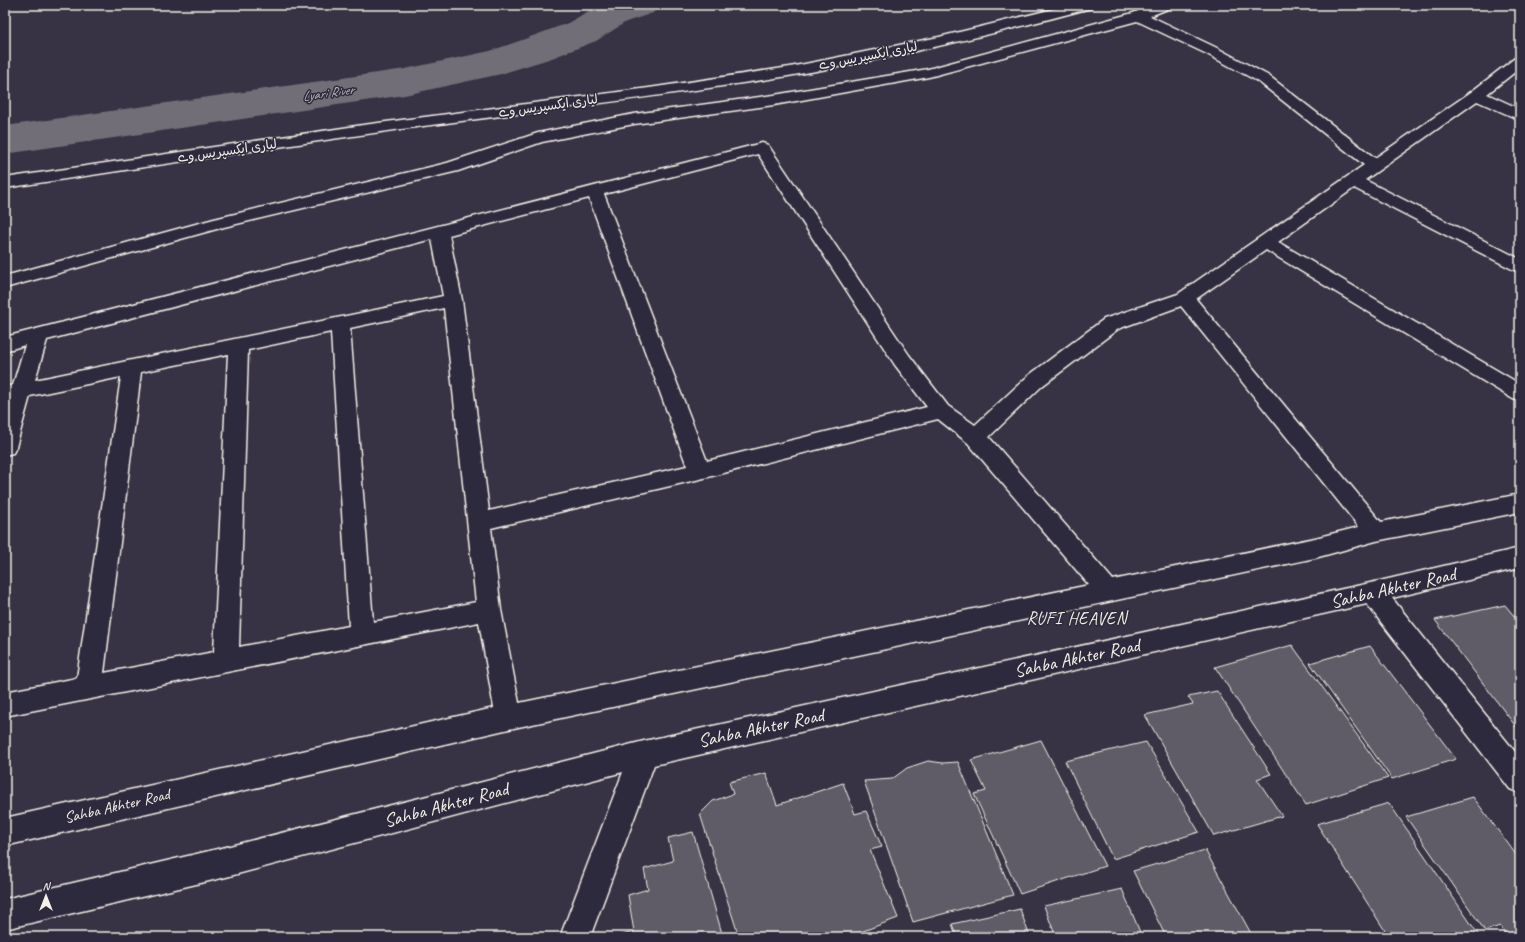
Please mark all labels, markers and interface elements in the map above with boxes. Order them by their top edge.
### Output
street label: لیاری ایکسپریس وے [817,39,919,73]
water label: Lyari River [301,81,358,105]
street label: لیاری ایکسپریس وے [497,91,599,121]
street label: لیاری ایکسپریس وے [176,136,278,166]
street label: Sahba Akhter Road [1328,561,1461,614]
district label: RUFI HEAVEN [1027,608,1129,629]
street label: Sahba Akhter Road [1012,632,1145,683]
street label: Sahba Akhter Road [696,702,829,753]
street label: Sahba Akhter Road [381,776,514,833]
street label: Sahba Akhter Road [62,784,174,828]
north arrow [26,876,66,916]
text: N [43,879,52,893]

